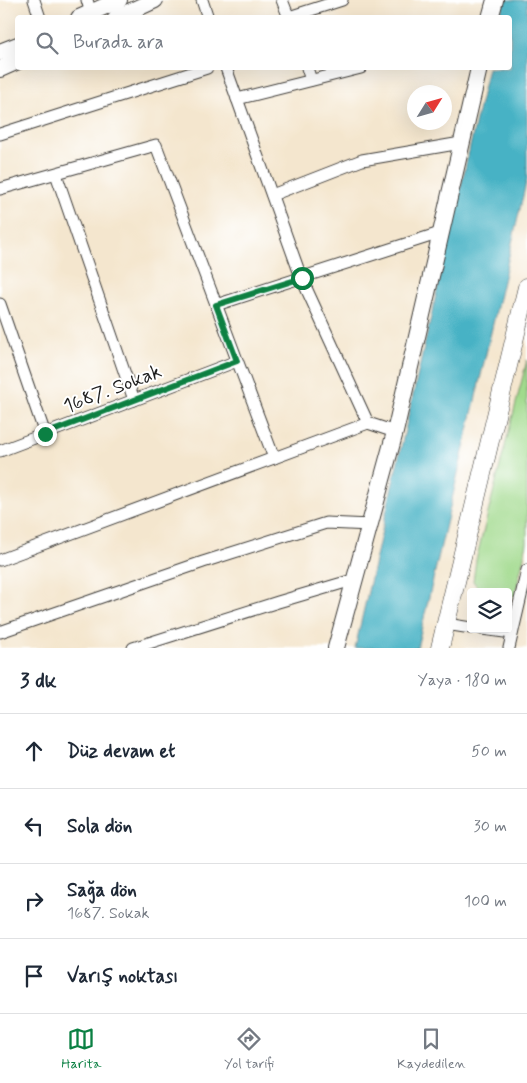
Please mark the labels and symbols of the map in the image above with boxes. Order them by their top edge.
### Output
north arrow [407,85,452,130]
route start [291,267,314,290]
street label: 1687. Sokak [60,358,166,420]
route end [34,423,57,446]

